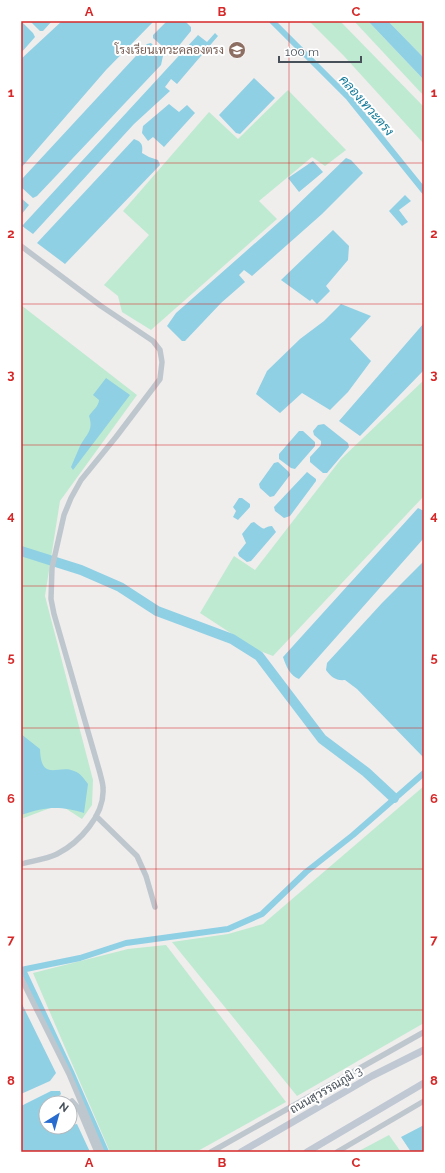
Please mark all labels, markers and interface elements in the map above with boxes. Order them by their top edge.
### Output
text: A [85,4,94,19]
text: B [218,4,227,19]
text: C [352,4,361,19]
scale bar [279,38,361,64]
school or university icon: โรงเรียนเทวะคลองตรง [227,40,247,60]
place label: โรงเรียนเทวะคลองตรง [114,42,224,57]
text: 100 m [285,45,319,59]
water label: คลองเทวะตรง [336,72,397,139]
text: 1 [8,85,15,100]
text: 1 [431,85,438,100]
text: 2 [7,226,15,241]
text: 2 [430,226,438,241]
text: 3 [7,367,15,382]
text: 3 [430,367,438,382]
text: 4 [7,508,15,523]
text: 4 [430,508,438,523]
text: 5 [7,650,15,665]
text: 5 [430,650,438,665]
text: 6 [7,791,15,806]
text: 6 [430,791,438,806]
text: 7 [7,932,15,947]
text: 7 [430,932,438,947]
street label: ถนนสุวรรณภูมิ 3 [287,1064,366,1118]
text: 8 [7,1073,15,1088]
text: 8 [430,1073,438,1088]
north arrow [38,1095,78,1135]
text: N [56,1100,71,1115]
text: A [85,1155,94,1170]
text: B [218,1155,227,1170]
text: C [352,1155,361,1170]

